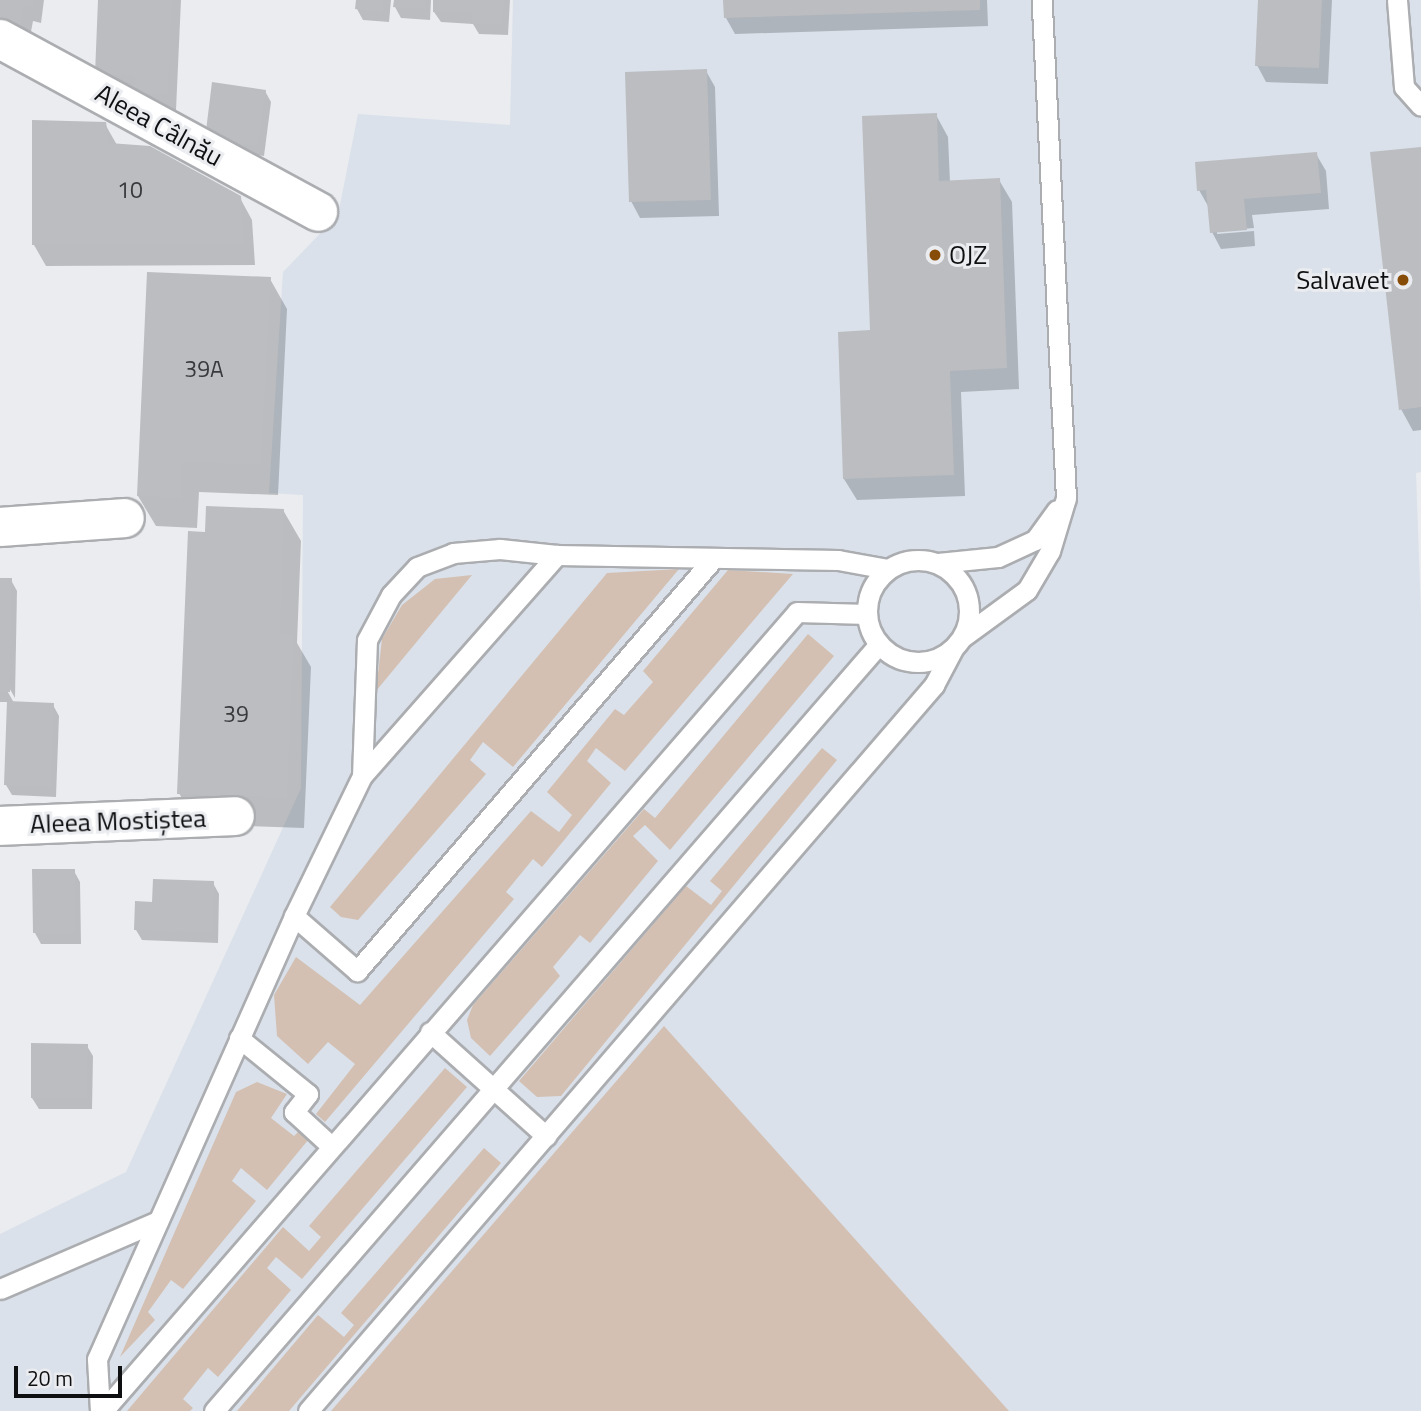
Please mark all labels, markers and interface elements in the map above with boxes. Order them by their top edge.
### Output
street label: Aleea Câlnău [90,77,228,173]
house number: 10 [117,176,143,204]
place label: OJZ [949,239,987,271]
marker: OJZ [927,247,943,263]
place label: Salvavet [1296,264,1389,296]
marker: Salvavet [1395,272,1411,288]
house number: 39A [184,355,224,383]
house number: 39 [223,700,249,728]
street label: Aleea Mostiștea [29,802,207,840]
scale bar [18,1352,126,1396]
text: 20 m [27,1362,73,1394]

